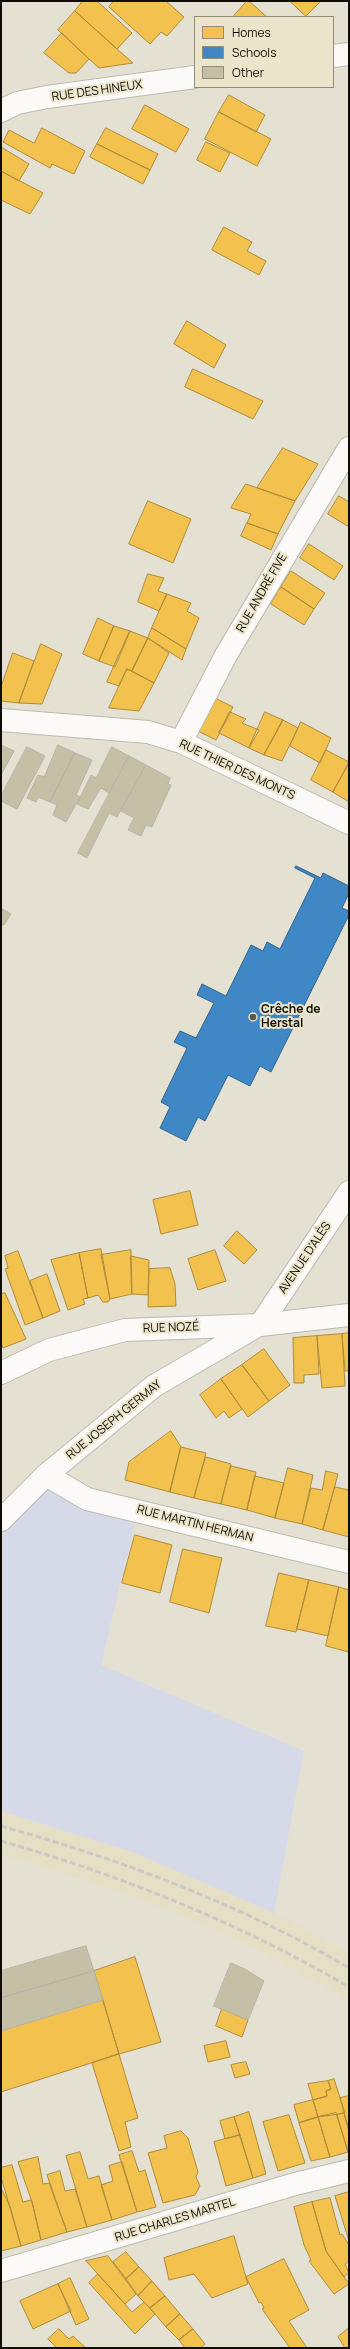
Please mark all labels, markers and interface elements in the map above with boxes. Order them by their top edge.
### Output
legend [194,16,334,88]
text: Homes [232,24,271,41]
text: Schools [232,44,276,61]
text: Other [232,64,264,81]
street label: RUE DES HINEUX [51,78,143,104]
street label: RUE ANDRÉ FIVE [234,551,290,635]
street label: RUE THIER DES MONTS [177,737,297,803]
place label: Crêche de Herstal [261,1003,321,1031]
marker: Crêche de Herstal [248,1012,258,1022]
street label: AVENUE D'ALÈS [276,1219,334,1297]
street label: RUE NOZÉ [143,1320,199,1336]
street label: RUE JOSEPH GERMAY [64,1377,164,1463]
street label: RUE MARTIN HERMAN [135,1503,255,1545]
street label: RUE CHARLES MARTEL [113,2195,237,2245]

